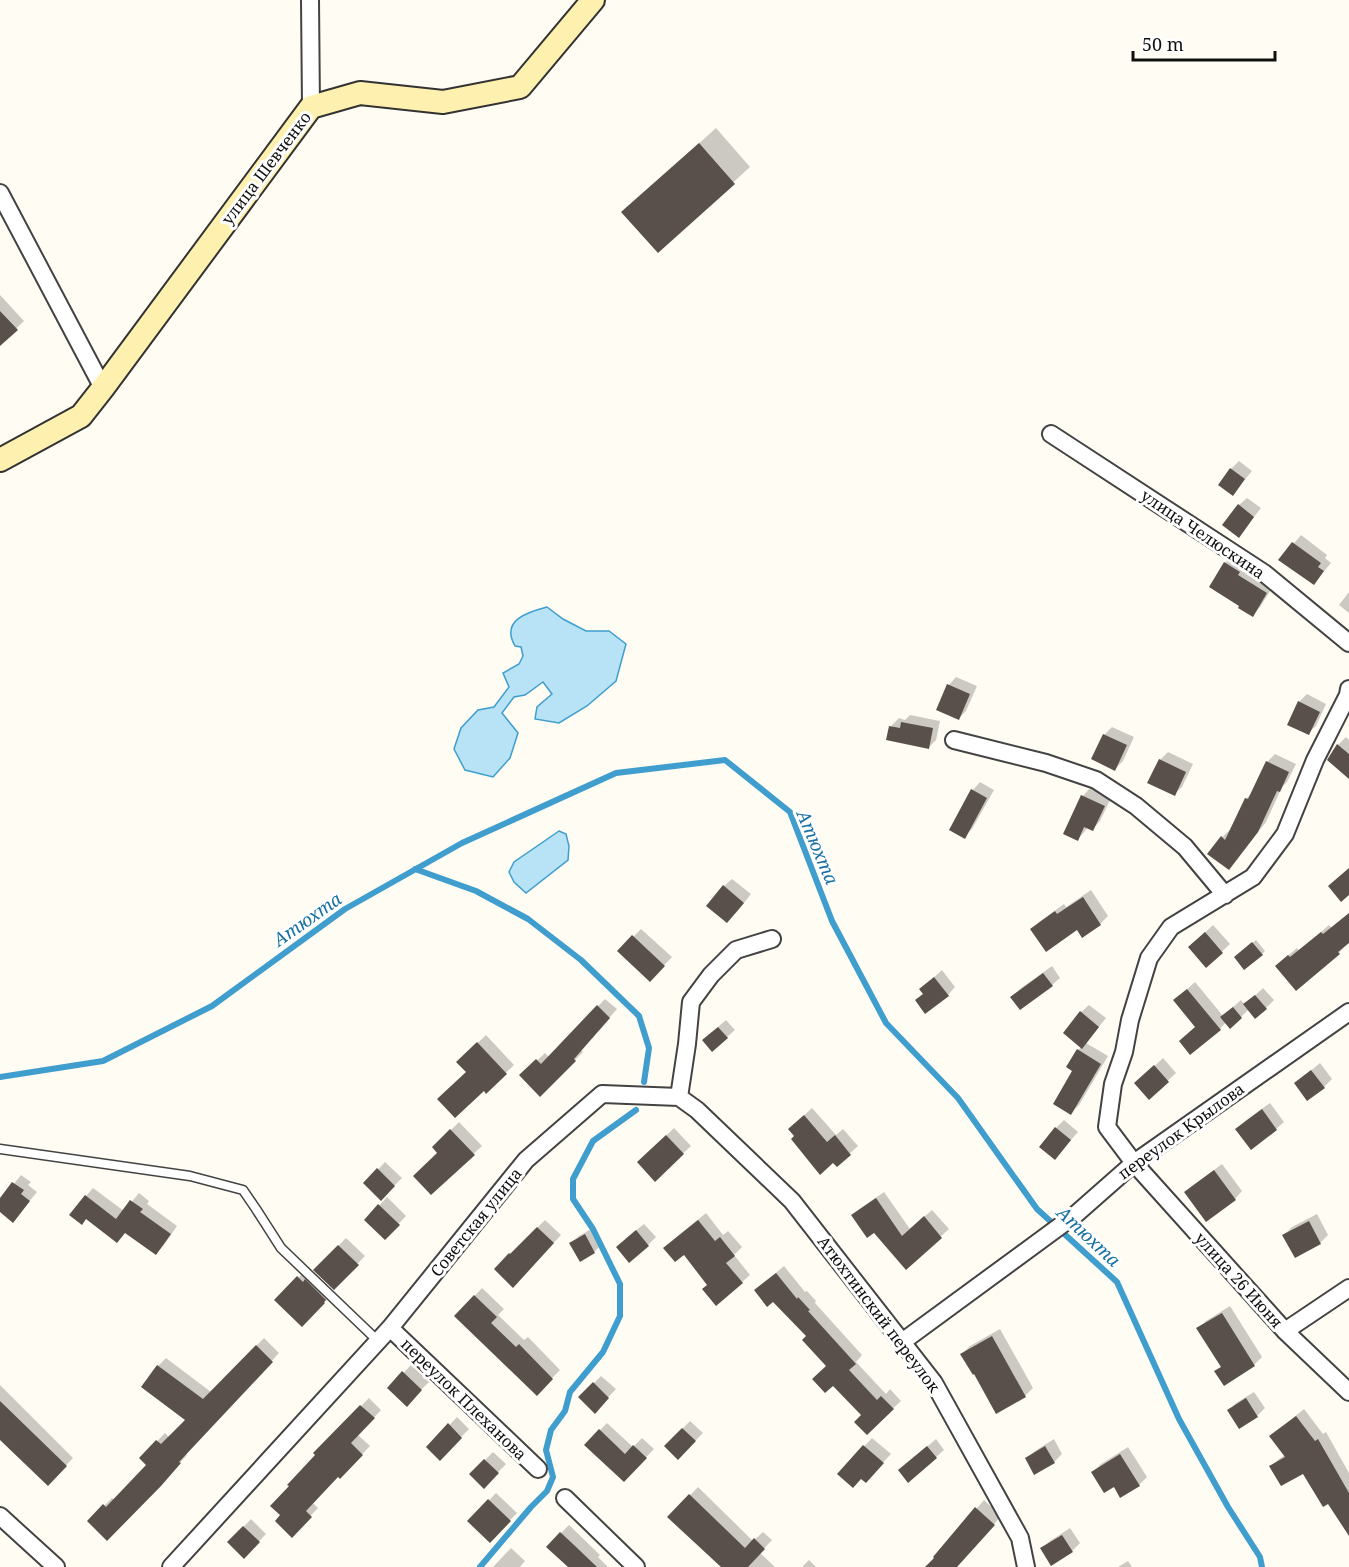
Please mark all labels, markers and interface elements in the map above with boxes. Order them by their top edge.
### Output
scale bar [1133,24,1276,62]
text: 50 m [1142,32,1184,56]
street label: улица Шевченко [216,107,316,229]
street label: улица Челюскина [1137,484,1269,584]
water label: Атюхта [791,804,844,888]
water label: Атюхта [266,887,346,952]
street label: переулок Крылова [1113,1078,1249,1184]
street label: Советская улица [425,1163,527,1281]
water label: Атюхта [1051,1199,1126,1272]
street label: улица 26 Июня [1190,1227,1288,1333]
street label: Атюхтинский переулок [813,1231,946,1397]
street label: переулок Плеханова [396,1333,532,1465]

